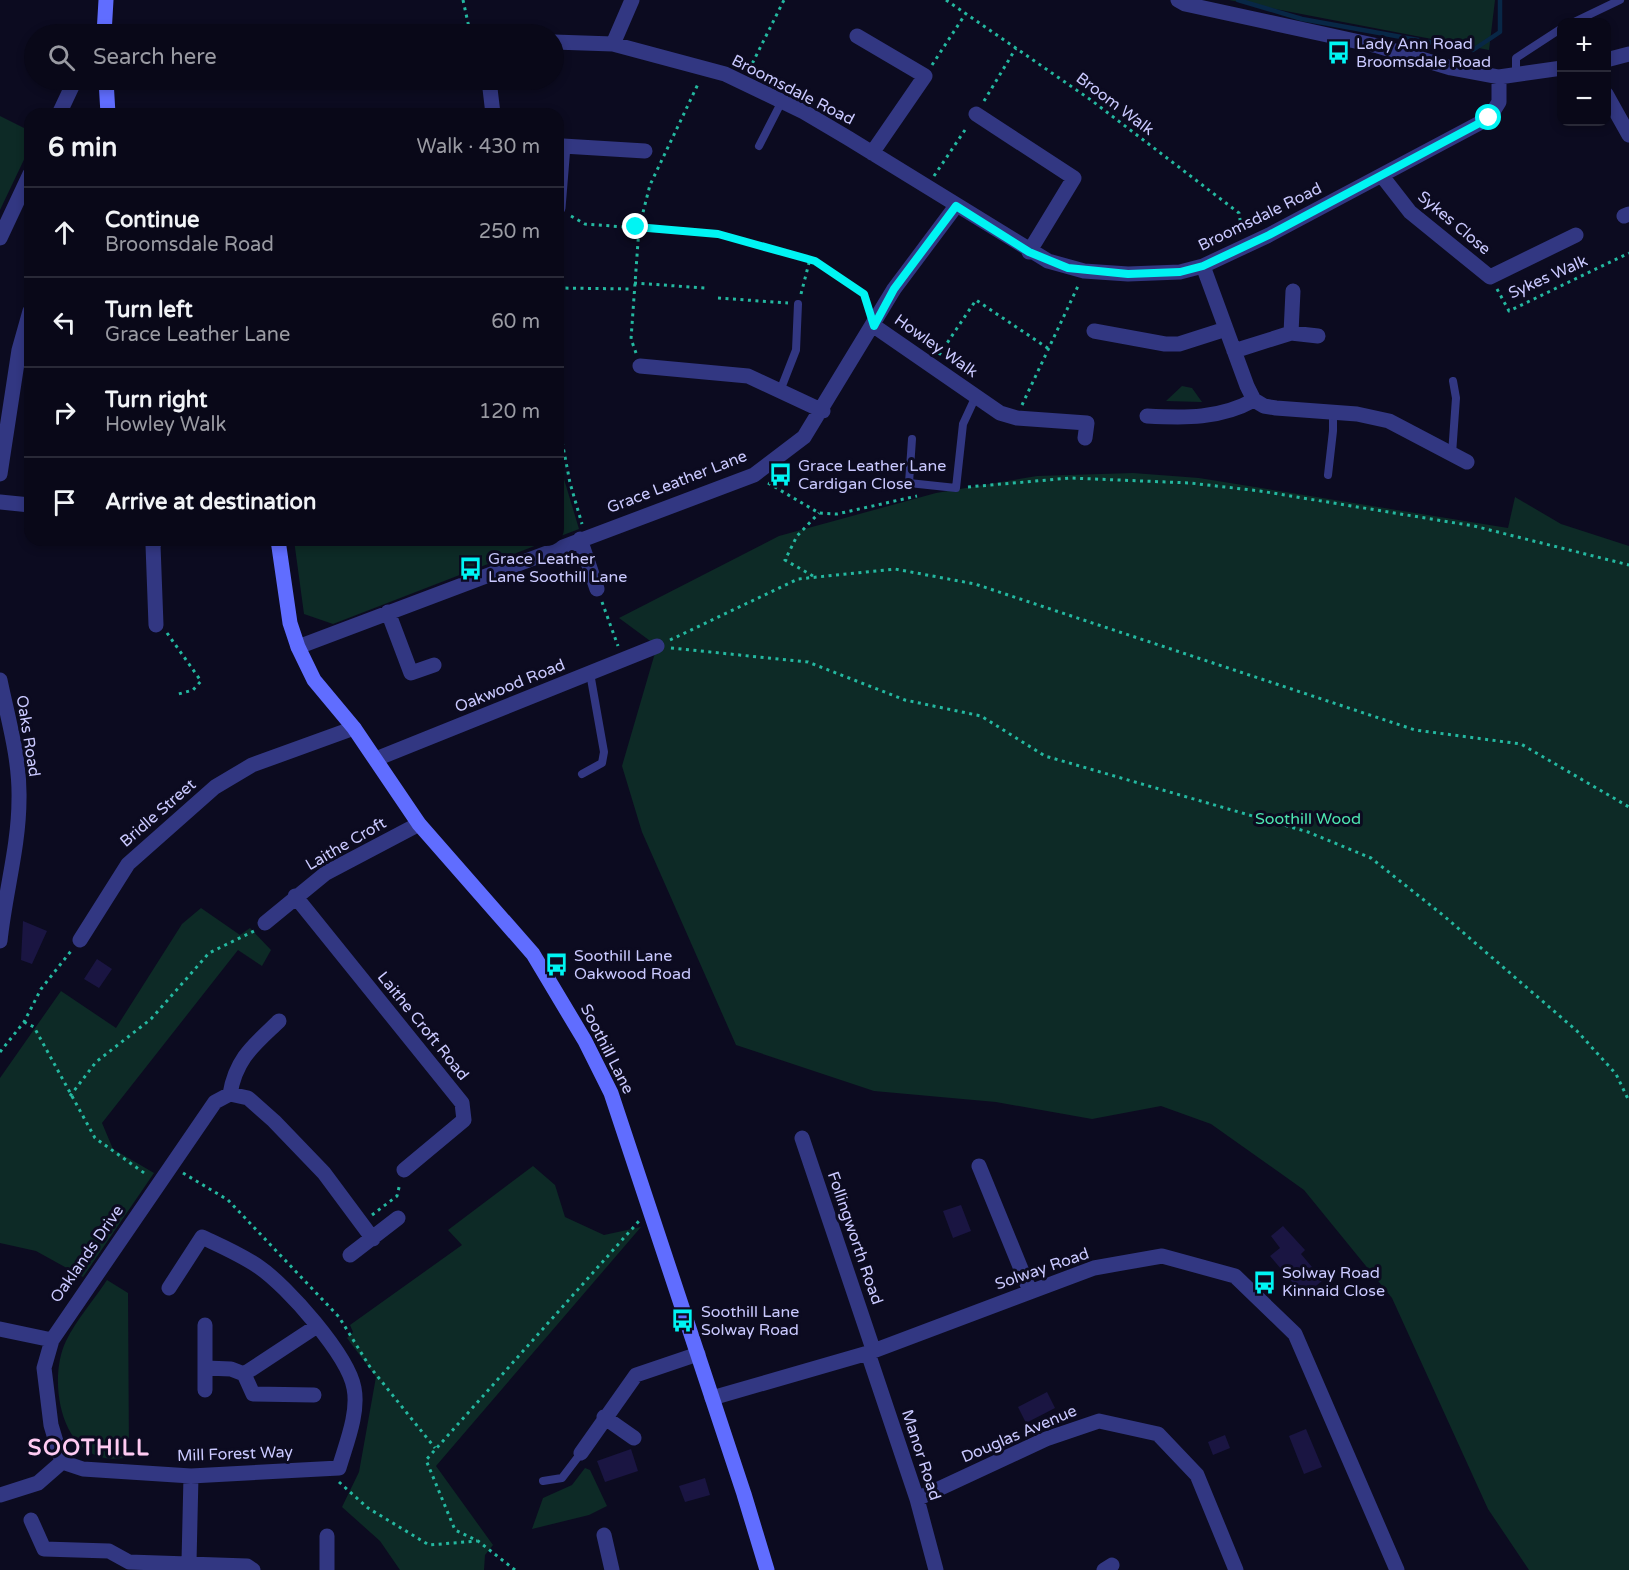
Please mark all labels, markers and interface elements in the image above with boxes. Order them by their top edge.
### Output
map controls [1557,18,1611,126]
button: + [1557,18,1611,72]
search box [24,24,564,90]
place label: Lady Ann Road Broomsdale Road [1356,34,1491,72]
bus stop icon: Lady Ann Road Broomsdale Road [1325,40,1351,66]
icon: search [45,41,78,74]
text: Search here [93,44,217,70]
street label: Broomsdale Road [728,50,858,130]
street label: Broom Walk [1072,68,1158,140]
button: − [1557,72,1611,126]
route start [1475,104,1501,130]
text: 6 min [48,132,117,163]
text: Walk · 430 m [417,135,540,159]
street label: Broomsdale Road [1195,178,1325,256]
street label: Sykes Close [1413,187,1495,259]
text: Continue [105,207,200,233]
route end [622,213,648,239]
icon: ahead [48,216,81,249]
text: 250 m [479,220,540,244]
text: Broomsdale Road [105,233,274,257]
street label: Sykes Walk [1505,251,1591,303]
text: Turn left [105,297,193,323]
icon: left [48,306,81,339]
text: 60 m [491,310,540,334]
street label: Howley Walk [890,310,982,382]
text: Grace Leather Lane [105,323,290,347]
text: Turn right [105,387,207,413]
icon: right [48,396,81,429]
text: 120 m [479,400,540,424]
text: Howley Walk [105,413,226,437]
street label: Grace Leather Lane [604,446,750,518]
place label: Grace Leather Lane Cardigan Close [798,456,946,494]
bus stop icon: Grace Leather Lane Cardigan Close [767,462,793,488]
icon: arrive [48,486,81,519]
text: Arrive at destination [105,489,316,515]
place label: Grace Leather Lane Soothill Lane [488,549,627,587]
bus stop icon: Grace Leather Lane Soothill Lane [457,555,483,581]
street label: Oakwood Road [452,655,568,717]
street label: Oaks Road [12,694,44,778]
street label: Bridle Street [116,775,200,851]
park label: Soothill Wood [1255,809,1361,829]
street label: Laithe Croft [302,813,390,875]
place label: Soothill Lane Oakwood Road [574,946,691,984]
bus stop icon: Soothill Lane Oakwood Road [543,952,569,978]
street label: Laithe Croft Road [373,968,473,1084]
street label: Soothill Lane [576,1001,638,1097]
street label: Follingworth Road [823,1169,887,1307]
street label: Oaklands Drive [46,1201,128,1307]
street label: Solway Road [992,1244,1092,1294]
place label: Solway Road Kinnaid Close [1282,1263,1385,1301]
bus stop icon: Solway Road Kinnaid Close [1251,1269,1277,1295]
place label: Soothill Lane Solway Road [701,1302,799,1340]
bus stop icon: Soothill Lane Solway Road [670,1308,696,1334]
street label: Douglas Avenue [958,1401,1080,1467]
street label: Manor Road [897,1407,945,1503]
district label: SOOTHILL [28,1435,150,1461]
street label: Mill Forest Way [177,1442,294,1466]

